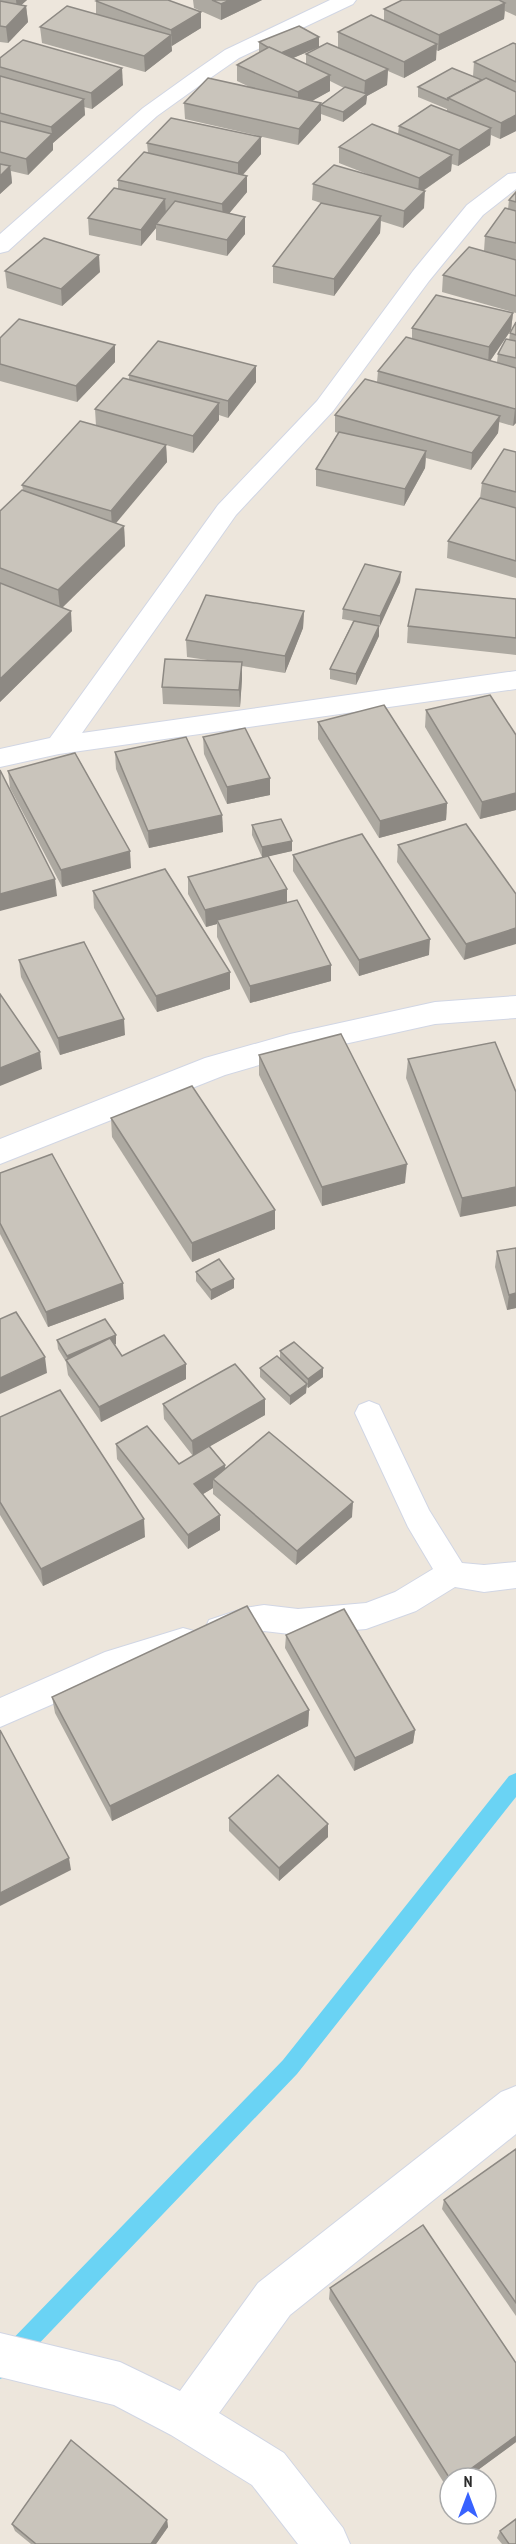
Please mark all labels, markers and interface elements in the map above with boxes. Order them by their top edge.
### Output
north arrow [438,2466,498,2526]
text: N [464,2471,472,2491]

